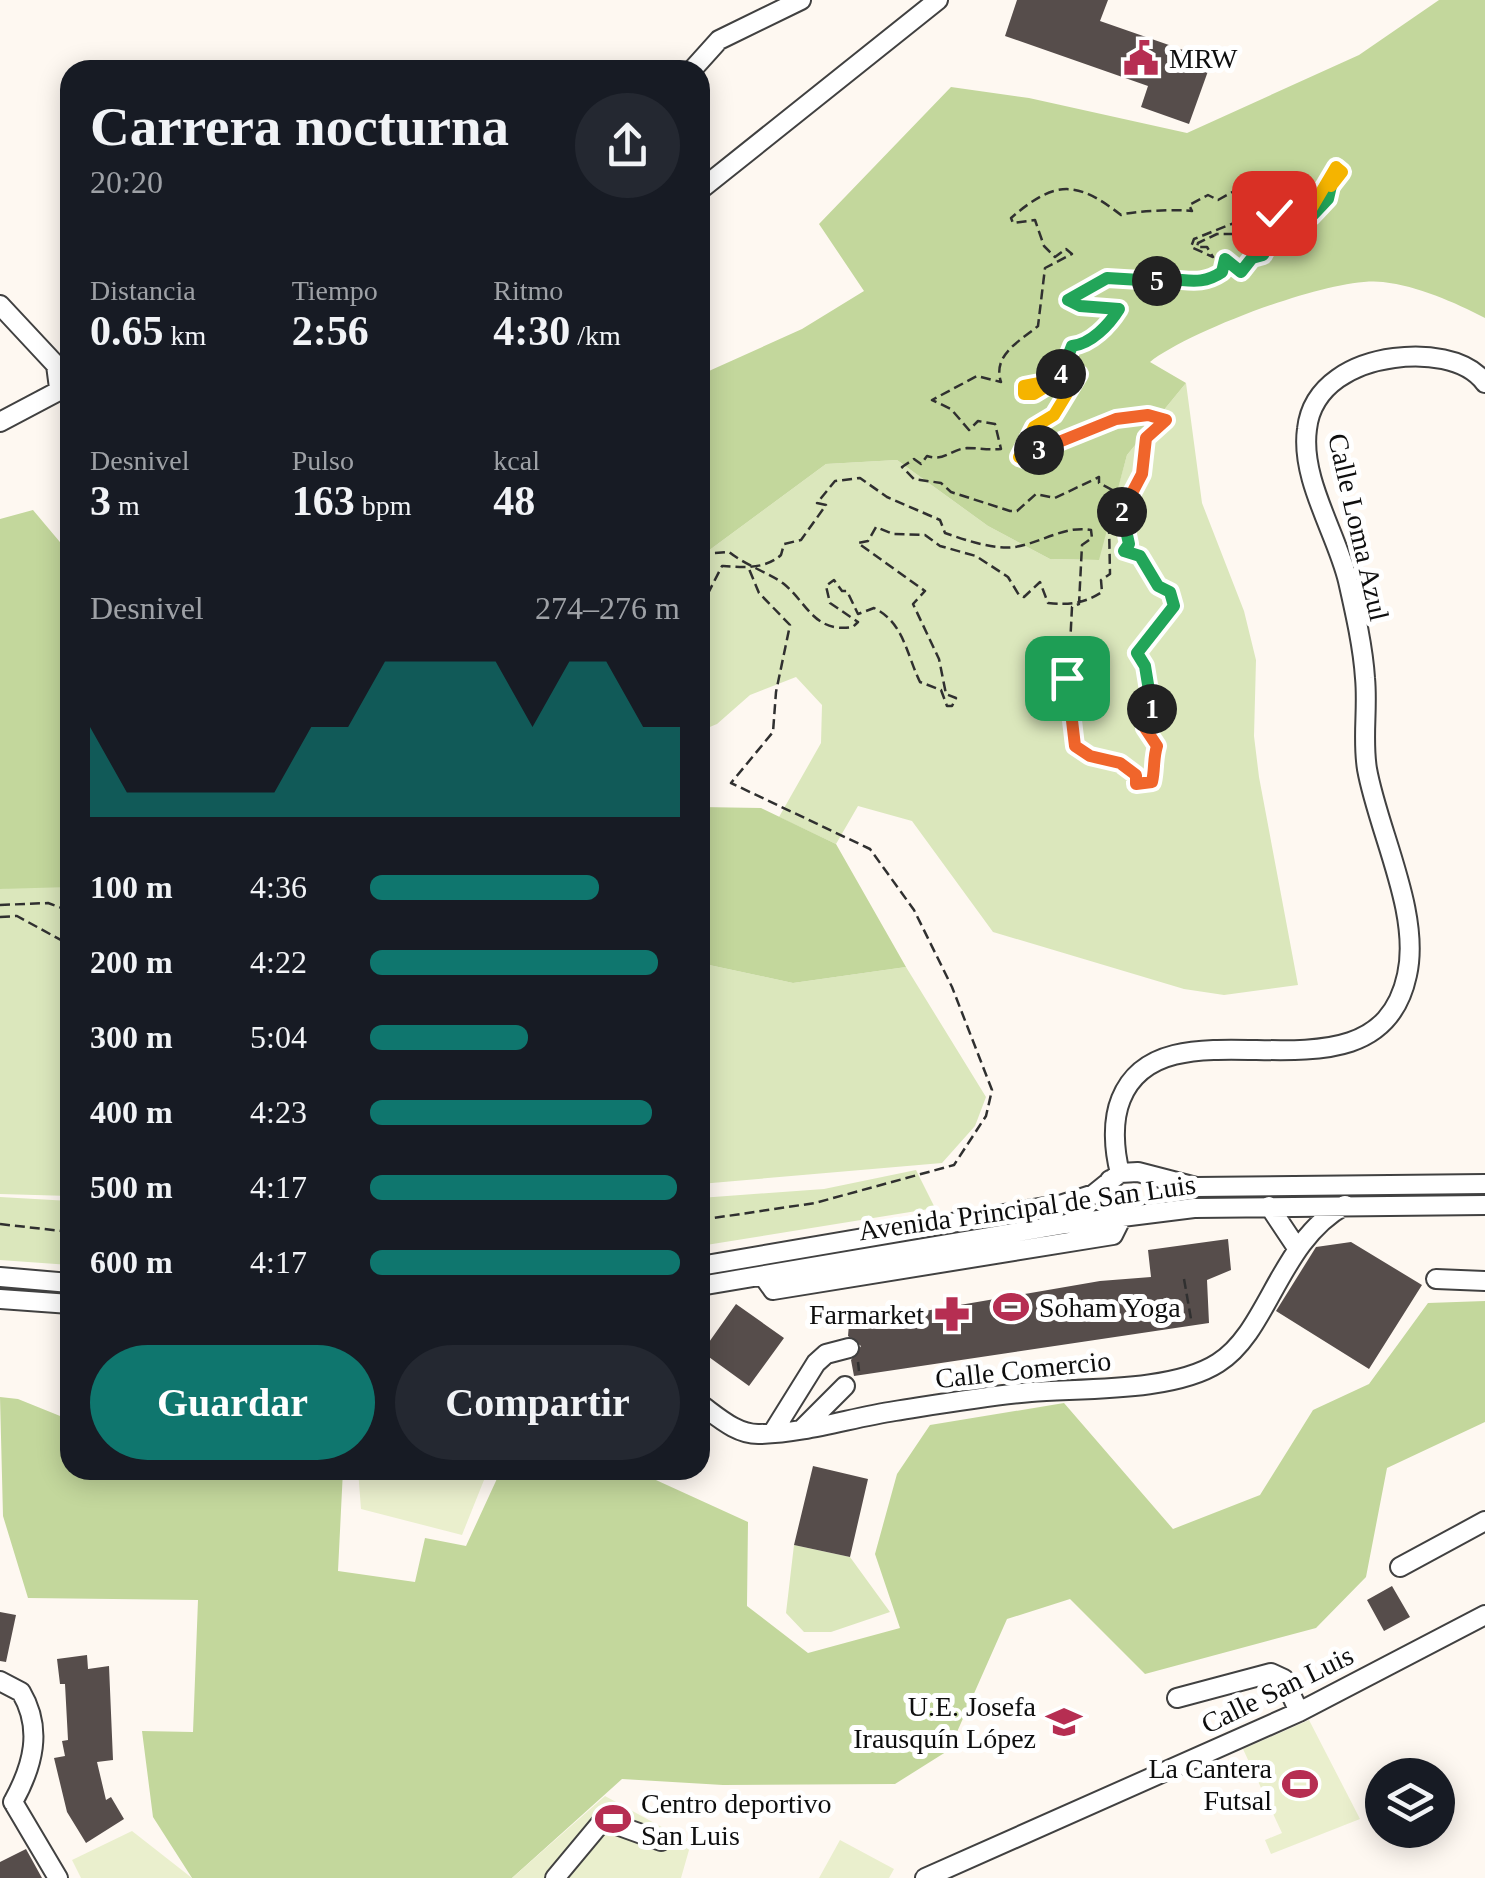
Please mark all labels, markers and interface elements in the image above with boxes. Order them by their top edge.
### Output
public building icon: MRW [1122,39,1160,77]
place label: MRW [1169,43,1238,74]
button: share [575,93,680,198]
text: Carrera nocturna [90,96,509,157]
text: 20:20 [90,164,163,200]
pin [1232,171,1317,256]
icon: check [1247,186,1302,241]
pin: 5 [1132,256,1182,306]
text: 5 [1150,265,1164,296]
text: Distancia [90,275,196,306]
text: Tiempo [292,275,378,306]
text: Ritmo [493,275,563,306]
text: 0.65 [90,308,164,354]
text: 2:56 [292,308,369,354]
text: 4:30 [493,308,570,354]
text: km [164,320,206,351]
text: /km [570,320,621,351]
pin: 4 [1036,349,1086,399]
text: 4 [1054,358,1068,389]
pin: 3 [1014,425,1064,475]
street label: Calle Loma Azul [1322,430,1395,624]
text: 3 [1032,434,1046,465]
text: Desnivel [90,445,190,476]
text: Pulso [292,445,354,476]
text: kcal [493,445,540,476]
text: 3 [90,478,111,524]
text: 163 [292,478,355,524]
text: 48 [493,478,535,524]
pin: 2 [1097,487,1147,537]
text: m [111,490,140,521]
text: bpm [355,490,411,521]
text: 2 [1115,496,1129,527]
text: Desnivel [90,590,204,626]
text: 274–276 m [535,590,680,626]
pin [1025,636,1110,721]
icon: arrive [1040,651,1095,706]
pin: 1 [1127,684,1177,734]
text: 1 [1145,693,1159,724]
text: 100 m [90,869,173,905]
text: 4:36 [250,869,307,905]
text: 200 m [90,944,173,980]
text: 4:22 [250,944,307,980]
text: 300 m [90,1019,173,1055]
text: 5:04 [250,1019,307,1055]
text: 400 m [90,1094,173,1130]
text: 4:23 [250,1094,307,1130]
street label: Avenida Principal de San Luis [857,1168,1198,1247]
text: 500 m [90,1169,173,1205]
text: 4:17 [250,1169,307,1205]
text: 600 m [90,1244,173,1280]
text: 4:17 [250,1244,307,1280]
sports icon: Soham Yoga [992,1288,1030,1326]
place label: Soham Yoga [1039,1292,1181,1323]
pharmacy icon: Farmarket [933,1295,971,1333]
place label: Farmarket [809,1299,924,1330]
button: Guardar [90,1345,375,1460]
button: Compartir [395,1345,680,1460]
street label: Calle Comercio [934,1345,1112,1394]
street label: Calle San Luis [1196,1639,1358,1740]
place label: U.E. Josefa Irausquín López [853,1691,1037,1754]
school or university icon: U.E. Josefa Irausquín López [1045,1703,1083,1741]
place label: La Cantera Futsal [1148,1753,1273,1816]
map controls [1365,1758,1455,1848]
button: layers [1365,1758,1455,1848]
sports icon: La Cantera Futsal [1281,1765,1319,1803]
place label: Centro deportivo San Luis [641,1788,832,1851]
sports icon: Centro deportivo San Luis [594,1800,632,1838]

